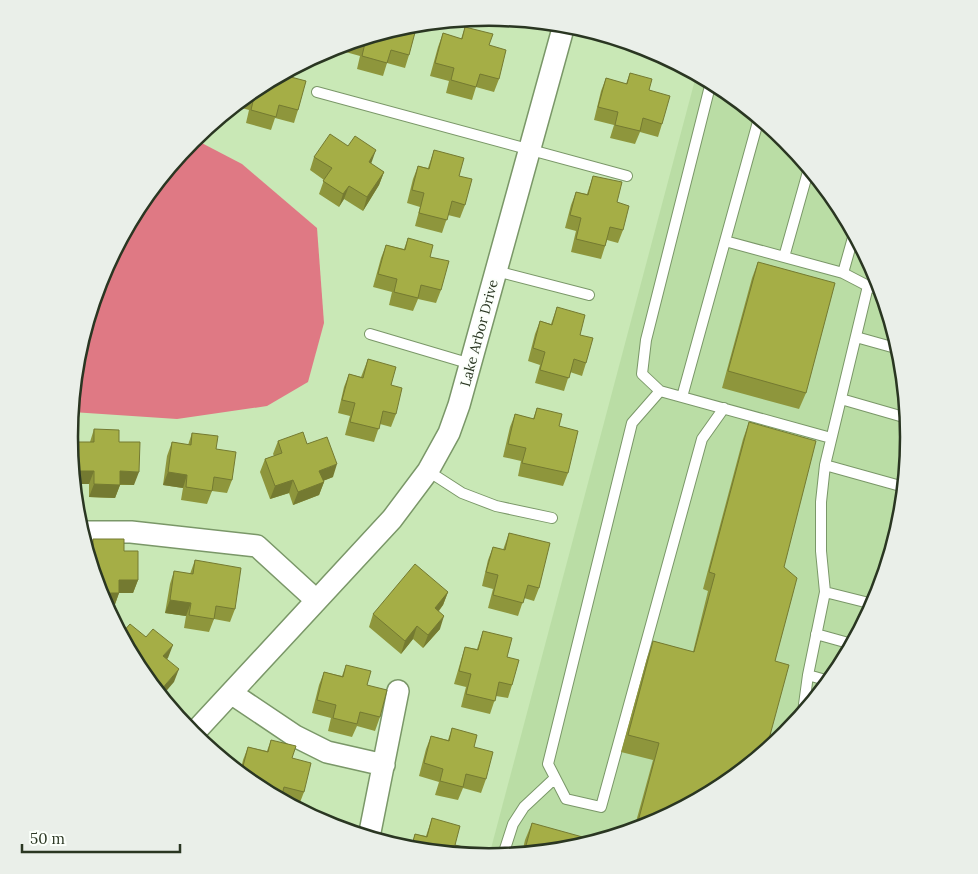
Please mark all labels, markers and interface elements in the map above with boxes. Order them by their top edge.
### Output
street label: Lake Arbor Drive [456,277,502,389]
scale bar [22,822,180,854]
text: 50 m [30,829,65,848]

